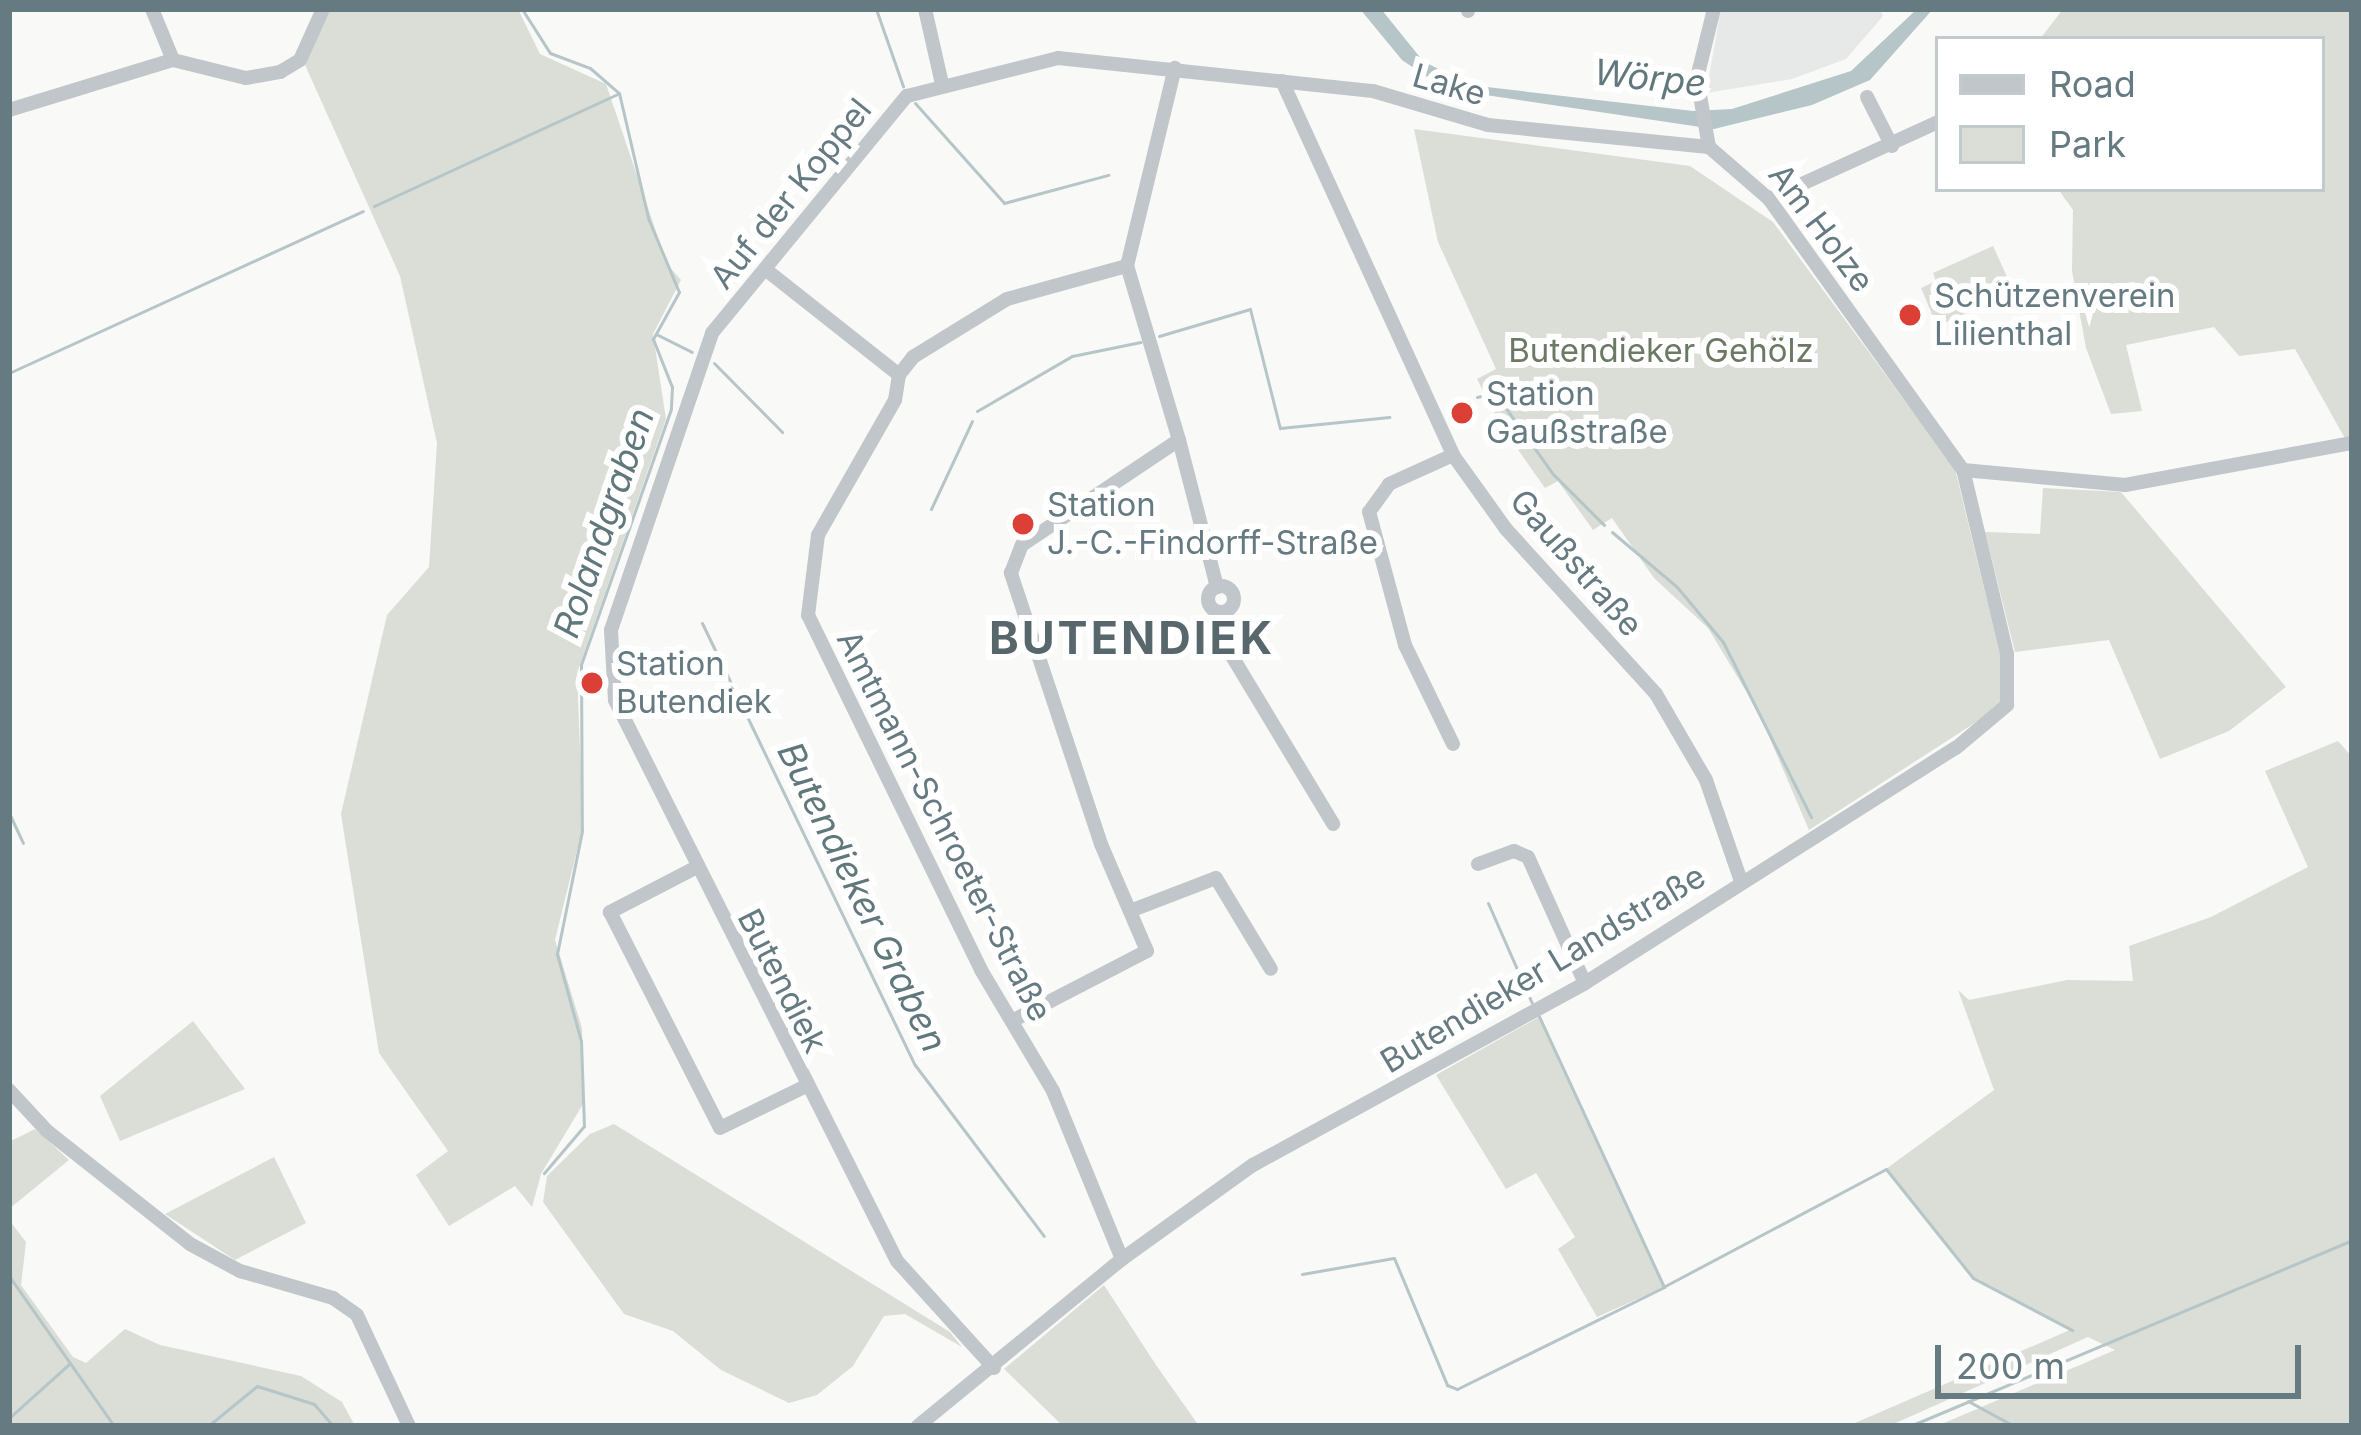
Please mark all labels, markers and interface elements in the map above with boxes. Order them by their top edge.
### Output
legend [1935,36,2325,192]
water label: Wörpe [1592,51,1708,105]
street label: Lake [1408,56,1490,114]
text: Road [2049,62,2136,106]
street label: Auf der Koppel [702,91,880,297]
text: Park [2049,122,2126,166]
street label: Am Holze [1760,156,1882,300]
place label: Schützenverein Lilienthal [1934,276,2176,354]
marker: Schützenverein Lilienthal [1897,302,1923,328]
park label: Butendieker Gehölz [1508,331,1814,371]
place label: Station Gaußstraße [1486,374,1668,452]
marker: Station Gaußstraße [1449,400,1475,426]
water label: Rolandgraben [545,403,663,643]
street label: Gaußstraße [1501,481,1651,645]
place label: Station J.-C.-Findorff-Straße [1047,485,1378,563]
marker: Station J.-C.-Findorff-Straße [1010,511,1036,537]
district label: BUTENDIEK [989,611,1275,665]
street label: Amtmann-Schroeter-Straße [828,624,1060,1028]
place label: Station Butendiek [616,644,772,722]
marker: Station Butendiek [579,670,605,696]
water label: Butendieker Graben [768,735,956,1059]
street label: Butendieker Landstraße [1373,856,1713,1082]
street label: Butendiek [729,903,835,1059]
scale bar [1941,1321,2307,1395]
text: 200 m [1956,1344,2065,1388]

